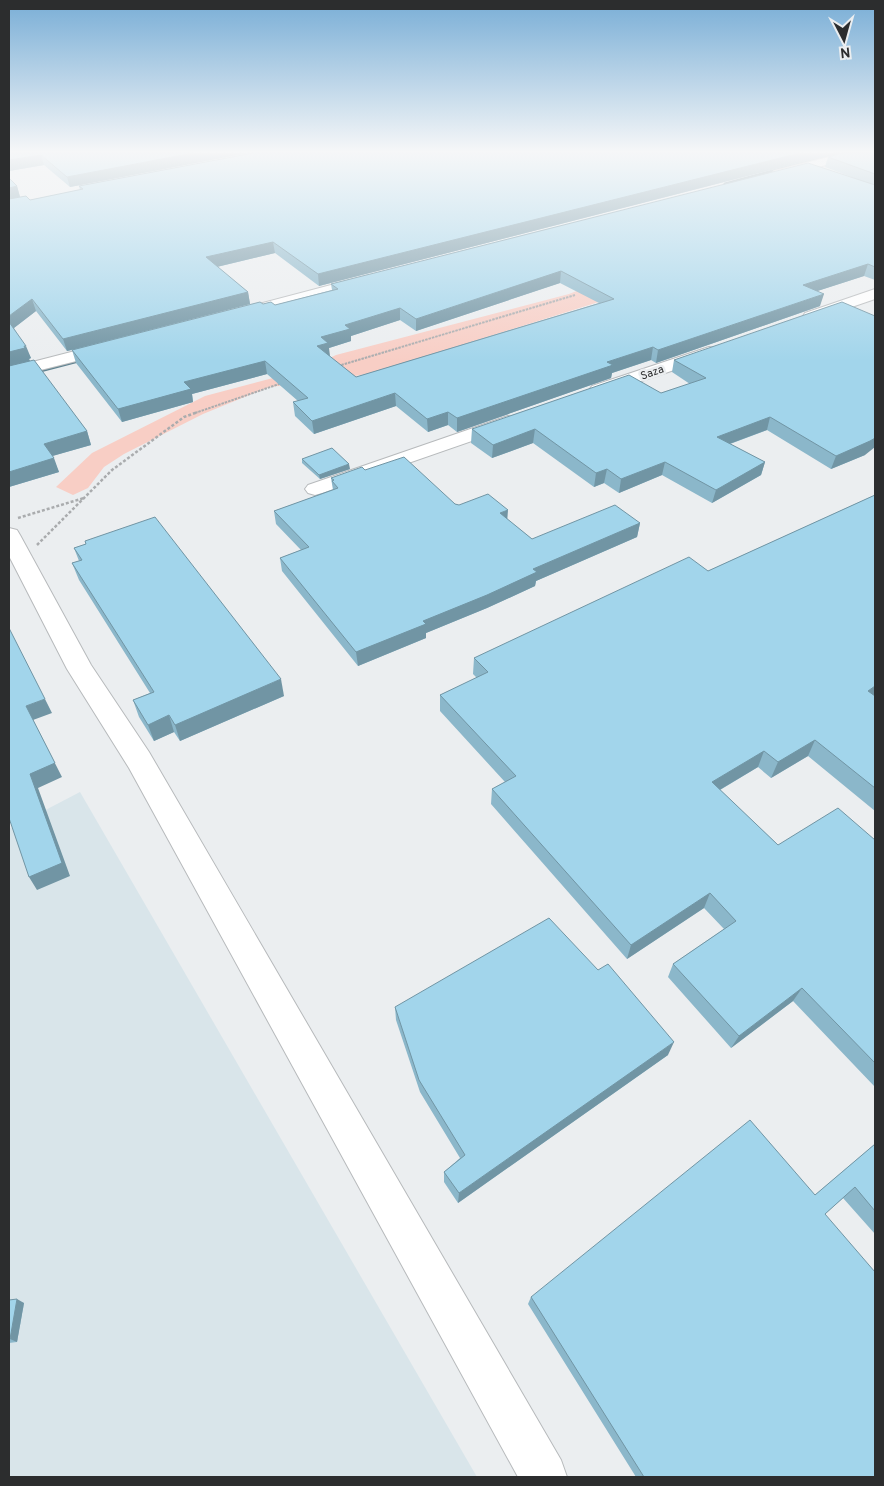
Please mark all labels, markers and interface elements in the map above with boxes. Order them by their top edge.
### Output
north arrow [819,15,869,65]
text: N [839,42,851,60]
street label: Saza [639,362,666,383]

